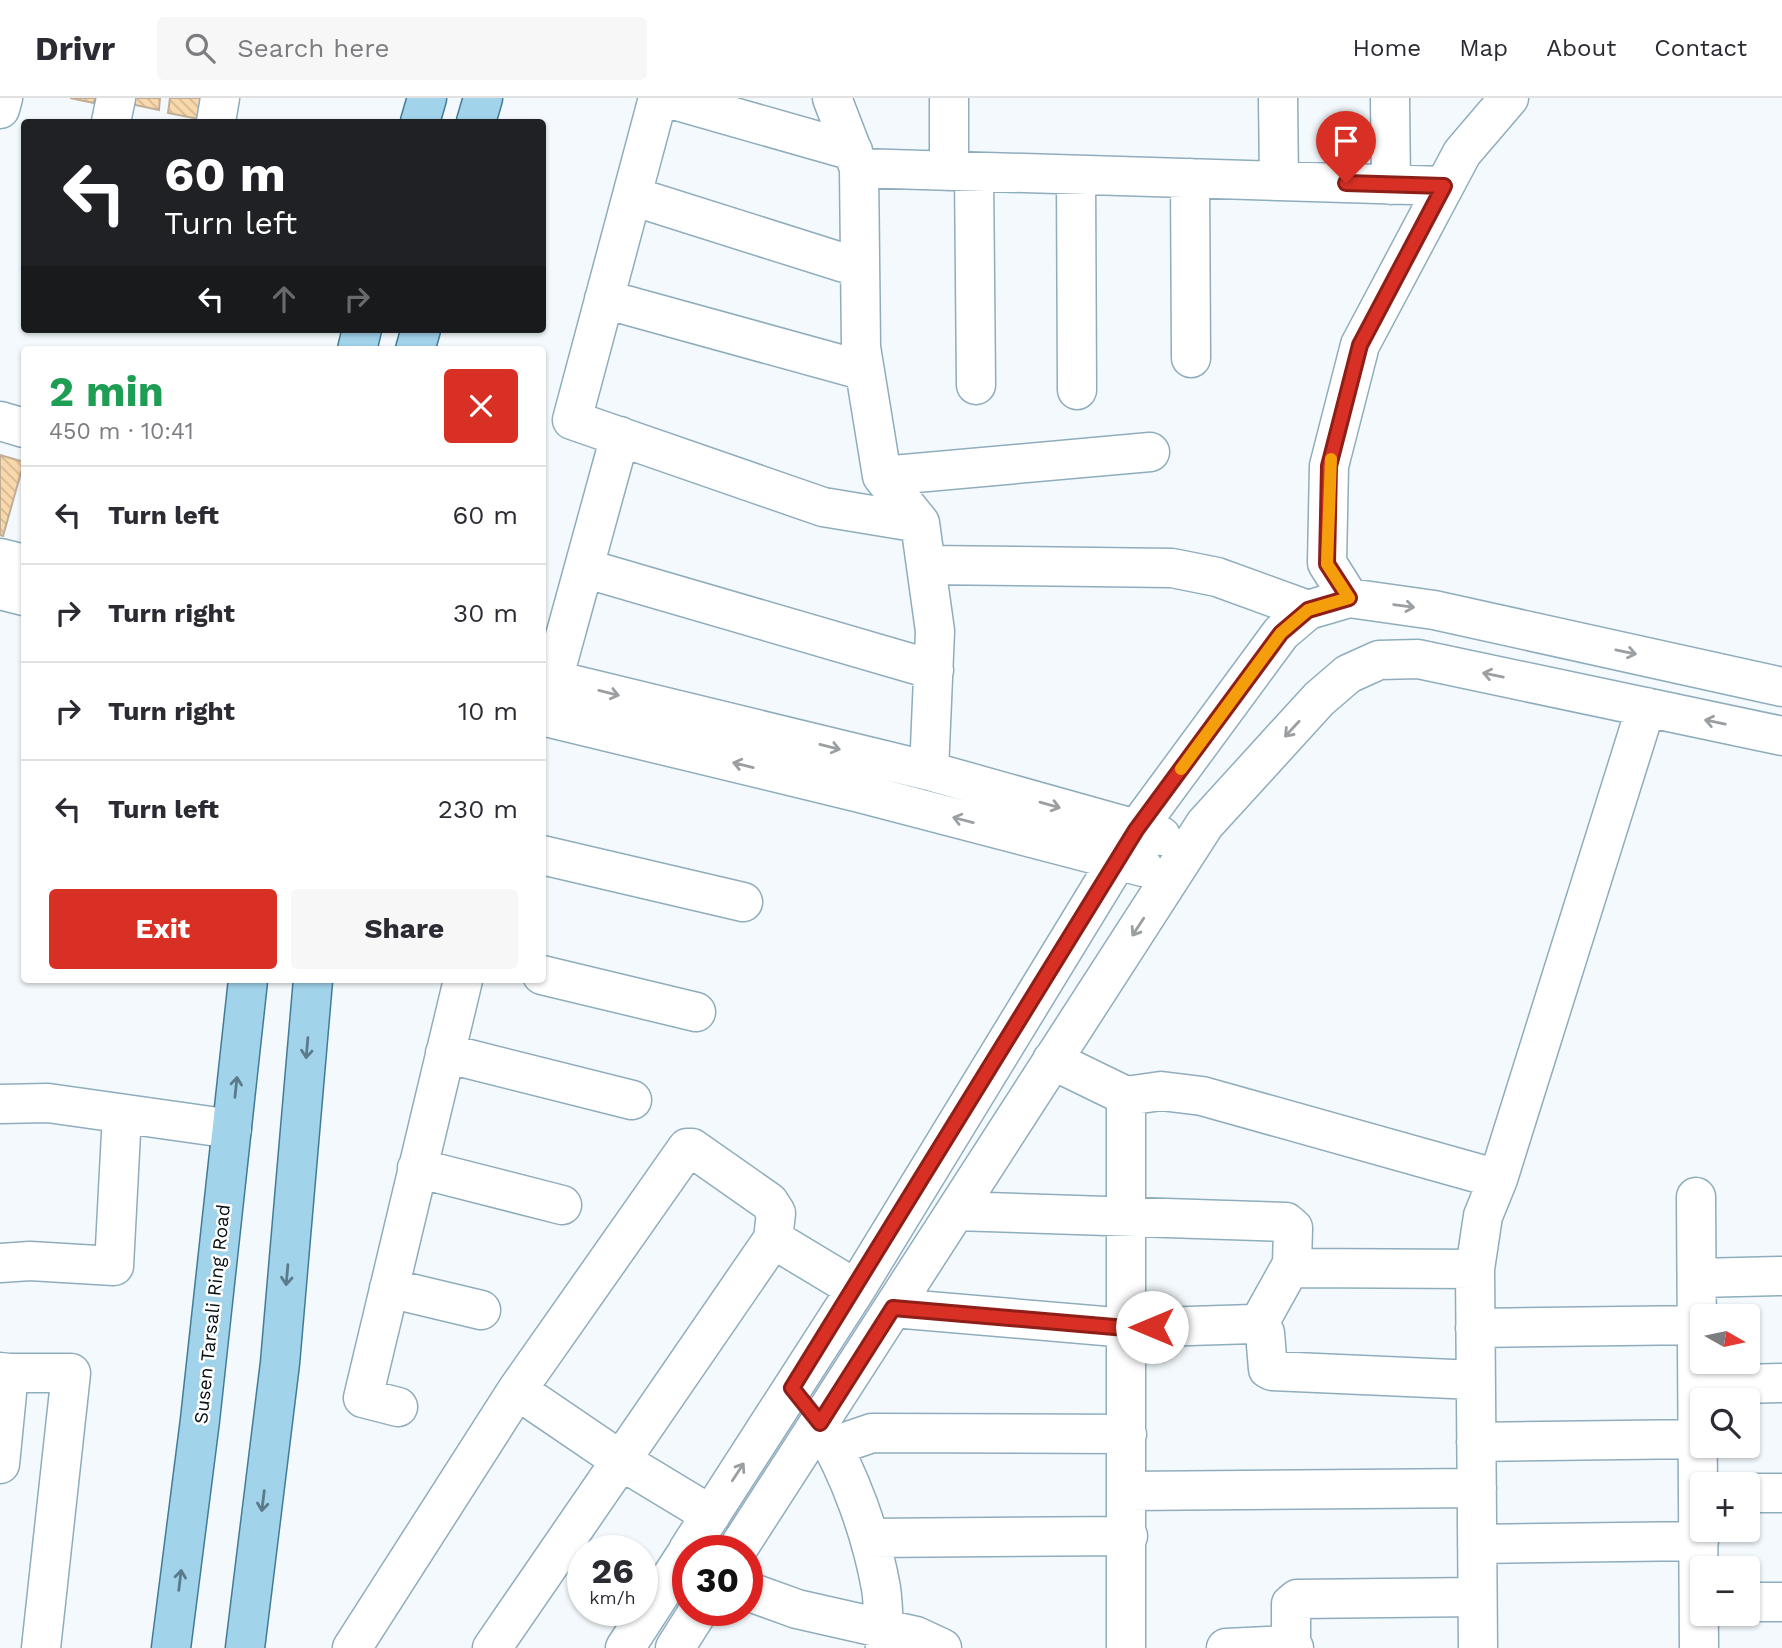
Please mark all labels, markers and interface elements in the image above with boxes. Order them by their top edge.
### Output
search box [157,17,647,80]
text: Drivr [35,29,115,68]
icon: search [181,29,219,67]
text: Search here [237,33,390,63]
text: Home [1353,34,1421,62]
text: Map [1459,34,1508,62]
text: About [1546,34,1616,62]
text: Contact [1654,34,1747,62]
pin [1316,111,1376,183]
icon: arrive [1327,122,1365,160]
text: 60 m [164,145,286,203]
icon: left [49,147,140,238]
text: Turn left [164,204,297,242]
icon: left [192,280,230,318]
icon: ahead [265,280,303,318]
icon: right [338,280,376,318]
text: 2 min [49,367,164,416]
button: close [444,369,518,443]
text: 450 m · 10:41 [49,418,194,445]
icon: left [49,496,87,534]
text: Turn left [108,500,219,530]
text: 60 m [452,500,518,530]
icon: right [49,594,87,632]
text: Turn right [108,598,235,628]
text: 30 m [453,598,518,628]
one-way arrow [1392,599,1415,612]
one-way arrow [1614,646,1637,660]
one-way arrow [1482,667,1505,681]
one-way arrow [597,687,620,700]
icon: right [49,692,87,730]
text: Turn right [108,696,235,726]
text: 10 m [458,696,518,726]
one-way arrow [1704,714,1727,728]
one-way arrow [1284,720,1300,738]
one-way arrow [818,741,841,754]
one-way arrow [732,757,755,771]
icon: left [49,790,87,828]
text: Turn left [108,794,219,824]
text: 230 m [438,794,518,824]
one-way arrow [1039,800,1061,813]
one-way arrow [953,813,975,826]
button: Exit [49,889,277,969]
button: Share [291,889,518,969]
one-way arrow [1131,917,1146,936]
one-way arrow [300,1036,313,1059]
one-way arrow [230,1076,243,1098]
street label: Susen Tarsali Ring Road [189,1203,235,1425]
one-way arrow [280,1263,293,1285]
position arrow [1115,1290,1189,1364]
north arrow [1690,1304,1760,1374]
map controls [1690,1304,1760,1626]
button: search [1690,1388,1760,1458]
one-way arrow [731,1463,745,1483]
button: + [1690,1472,1760,1542]
one-way arrow [257,1489,270,1512]
speed limit sign: 30 [672,1535,763,1626]
text: 26 [591,1550,634,1592]
button: − [1690,1556,1760,1626]
one-way arrow [173,1569,186,1592]
text: km/h [589,1587,636,1608]

